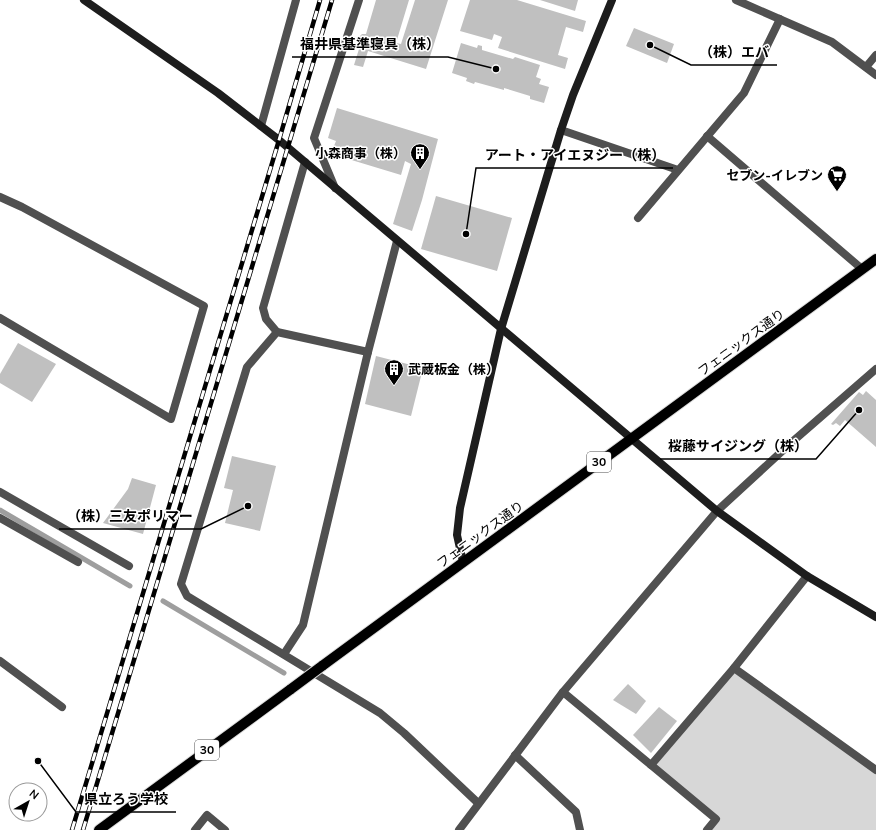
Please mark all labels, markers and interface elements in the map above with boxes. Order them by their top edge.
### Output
callout: 福井県基準寝具（株） [292,31,448,57]
text: 福井県基準寝具（株） [300,35,440,54]
callout: （株）エバ [691,39,777,65]
text: （株）エバ [699,43,769,62]
building icon: 小森商事（株） [409,142,431,170]
callout: アート・アイエヌジー（株） [476,142,673,168]
place label: 小森商事（株） [315,145,406,163]
text: アート・アイエヌジー（株） [485,146,665,165]
supermarket icon: セブン-イレブン [826,164,848,192]
place label: セブン-イレブン [726,167,823,185]
street label: フェニックス通り [694,305,789,381]
building icon: 武蔵板金（株） [383,358,405,386]
place label: 武蔵板金（株） [408,361,499,379]
callout: 桜藤サイジング（株） [660,433,816,459]
text: 桜藤サイジング（株） [668,437,808,456]
road number: 30 [587,452,611,472]
street label: フェニックス通り [433,497,528,573]
callout: （株）三友ポリマー [59,503,201,529]
text: （株）三友ポリマー [67,507,193,526]
road number: 30 [195,740,219,760]
north arrow [8,782,48,822]
text: N [26,786,42,803]
callout: 県立ろう学校 [76,786,176,812]
text: 県立ろう学校 [84,790,168,809]

